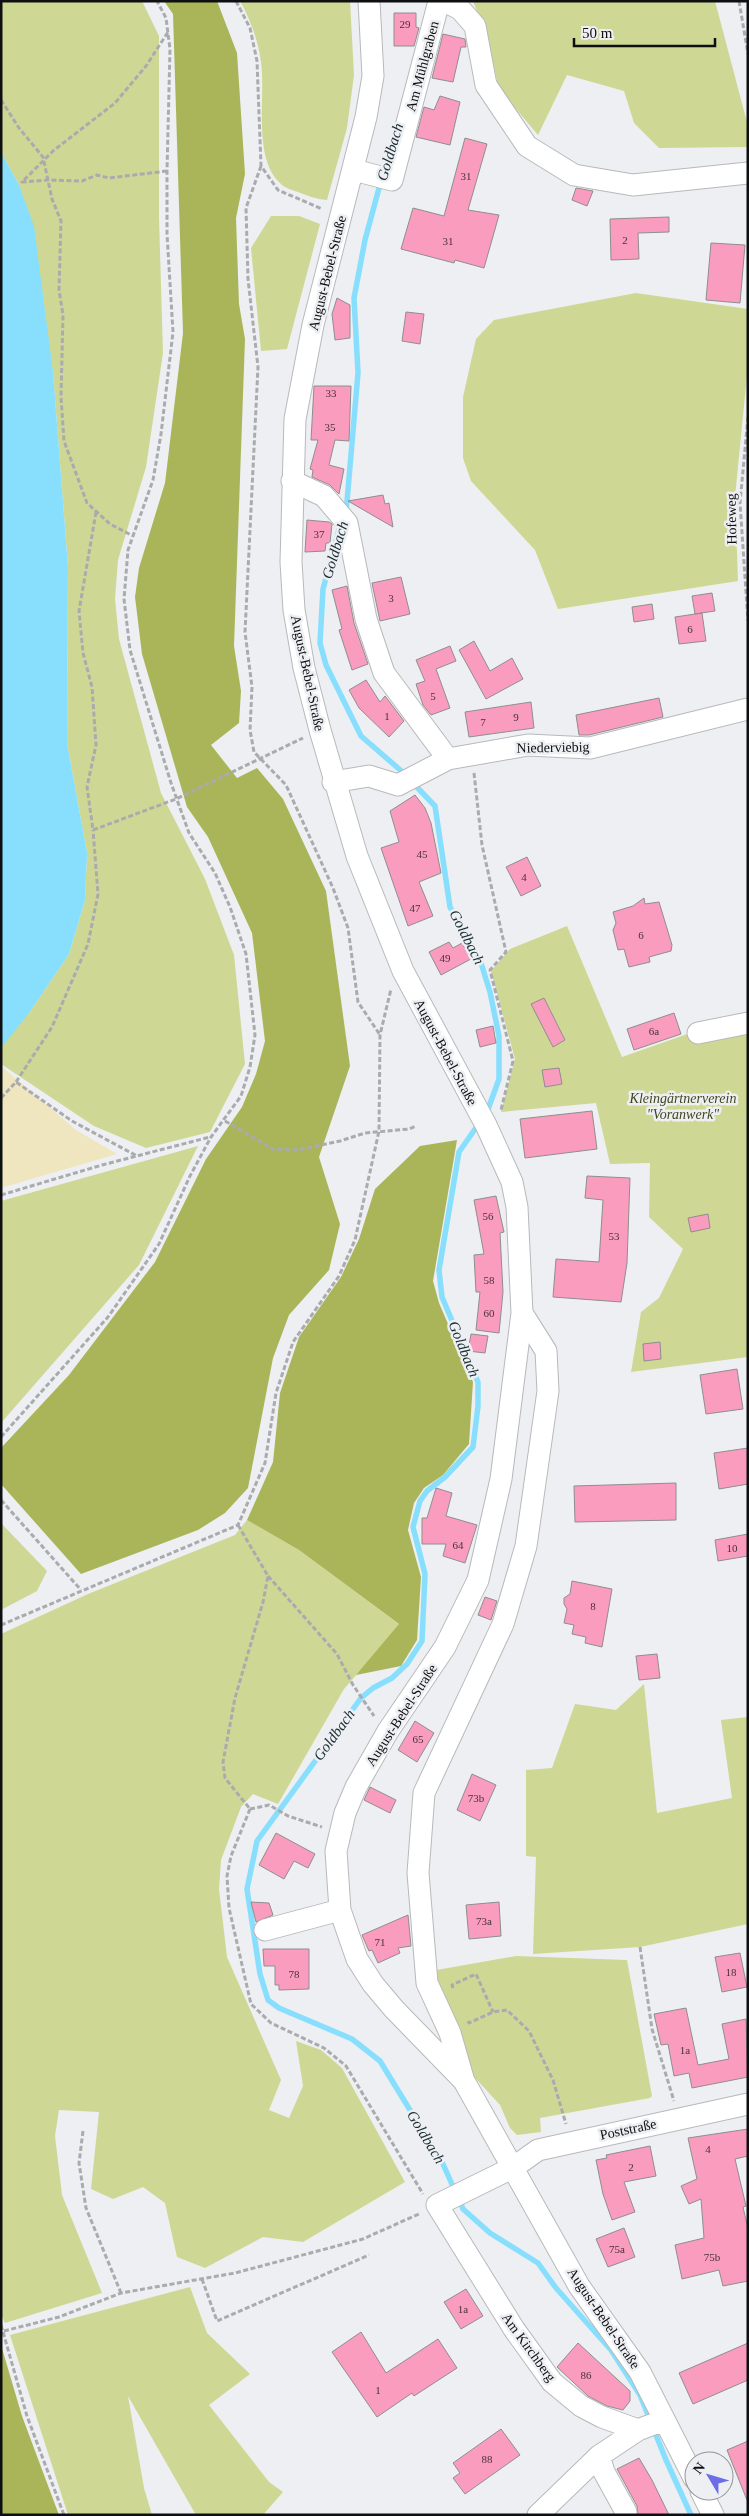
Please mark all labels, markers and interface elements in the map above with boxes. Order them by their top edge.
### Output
scale bar [574,15,715,47]
house number: 29 [400,18,411,30]
street label: Am Mühlgraben [403,19,442,113]
text: 50 m [582,25,613,41]
water label: Goldbach [374,121,406,183]
house number: 31 [461,170,472,182]
street label: August-Bebel-Straße [306,214,349,332]
house number: 2 [622,234,628,246]
house number: 31 [443,235,454,247]
house number: 33 [326,387,337,399]
house number: 35 [325,421,336,433]
street label: Hofeweg [724,493,739,545]
water label: Goldbach [319,519,351,581]
house number: 37 [314,528,325,540]
house number: 3 [388,592,394,604]
street label: August-Bebel-Straße [288,614,327,732]
house number: 6 [687,623,693,635]
house number: 5 [430,690,436,702]
house number: 1 [384,710,390,722]
house number: 9 [513,711,519,723]
house number: 7 [480,716,486,728]
street label: Niederviebig [516,739,590,756]
house number: 45 [417,848,428,860]
house number: 4 [521,871,527,883]
house number: 47 [410,902,421,914]
water label: Goldbach [446,907,488,967]
house number: 6 [638,929,644,941]
house number: 49 [440,952,451,964]
street label: August-Bebel-Straße [411,997,480,1108]
house number: 6a [649,1025,659,1037]
park label: Kleingärtnerverein "Voranwerk" [629,1091,736,1122]
house number: 56 [483,1210,494,1222]
house number: 53 [609,1230,620,1242]
house number: 58 [484,1274,495,1286]
house number: 60 [484,1307,495,1319]
water label: Goldbach [445,1319,483,1379]
house number: 64 [453,1539,464,1551]
house number: 10 [727,1542,738,1554]
house number: 8 [590,1600,596,1612]
street label: August-Bebel-Straße [363,1662,440,1769]
water label: Goldbach [310,1706,358,1764]
house number: 65 [413,1733,424,1745]
house number: 73b [468,1792,485,1804]
house number: 73a [476,1915,492,1927]
house number: 71 [375,1936,386,1948]
house number: 18 [726,1966,737,1978]
house number: 78 [289,1968,300,1980]
house number: 1a [680,2044,690,2056]
water label: Goldbach [404,2108,448,2166]
street label: Poststraße [598,2116,658,2143]
house number: 4 [705,2143,711,2155]
house number: 2 [628,2161,634,2173]
house number: 75a [609,2243,625,2255]
house number: 75b [704,2251,721,2263]
street label: August-Bebel-Straße [564,2265,643,2371]
house number: 1a [458,2303,468,2315]
street label: Am Kirchberg [499,2310,558,2384]
house number: 86 [581,2369,592,2381]
house number: 1 [375,2384,381,2396]
north arrow [684,2451,734,2501]
house number: 88 [482,2453,493,2465]
text: N [690,2460,708,2477]

